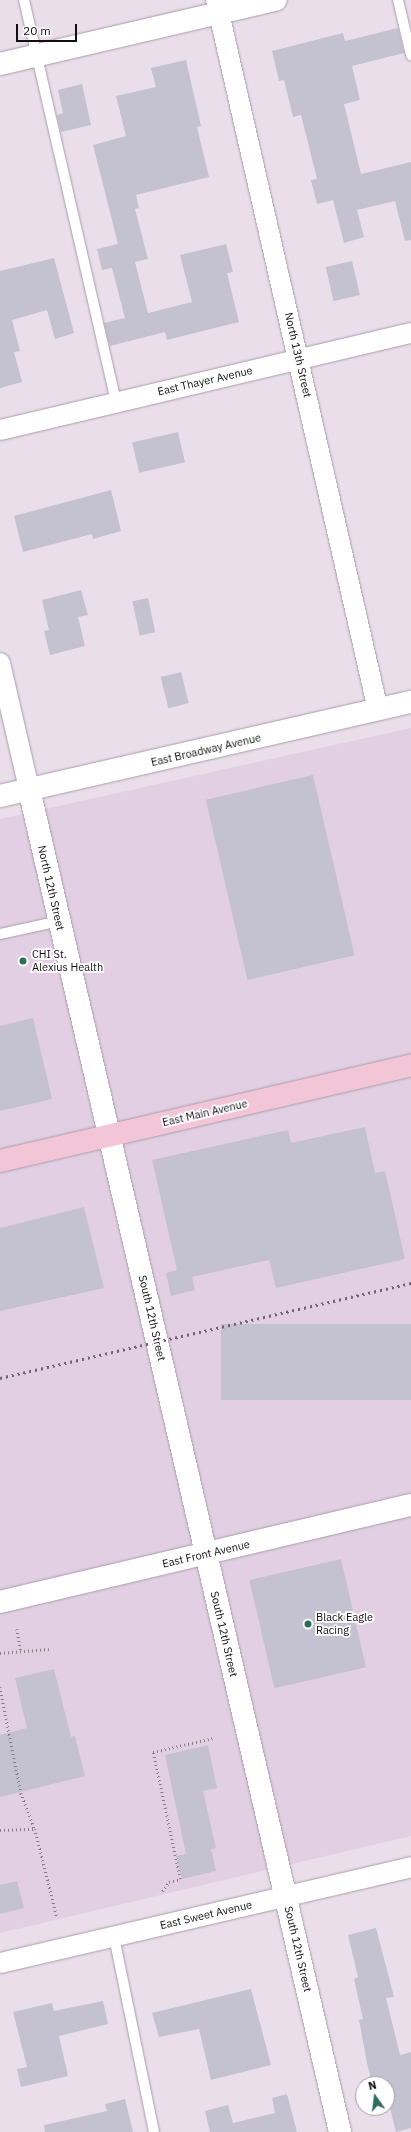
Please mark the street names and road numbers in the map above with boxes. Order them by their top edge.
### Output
street label: North 13th Street [282,311,314,399]
street label: East Thayer Avenue [156,364,254,398]
street label: East Broadway Avenue [150,731,262,769]
street label: North 12th Street [35,844,67,932]
street label: East Main Avenue [161,1097,249,1129]
street label: South 12th Street [136,1274,168,1362]
street label: East Front Avenue [161,1537,251,1571]
street label: South 12th Street [208,1590,240,1678]
street label: East Sweet Avenue [159,1898,253,1932]
street label: South 12th Street [282,1905,314,1993]

